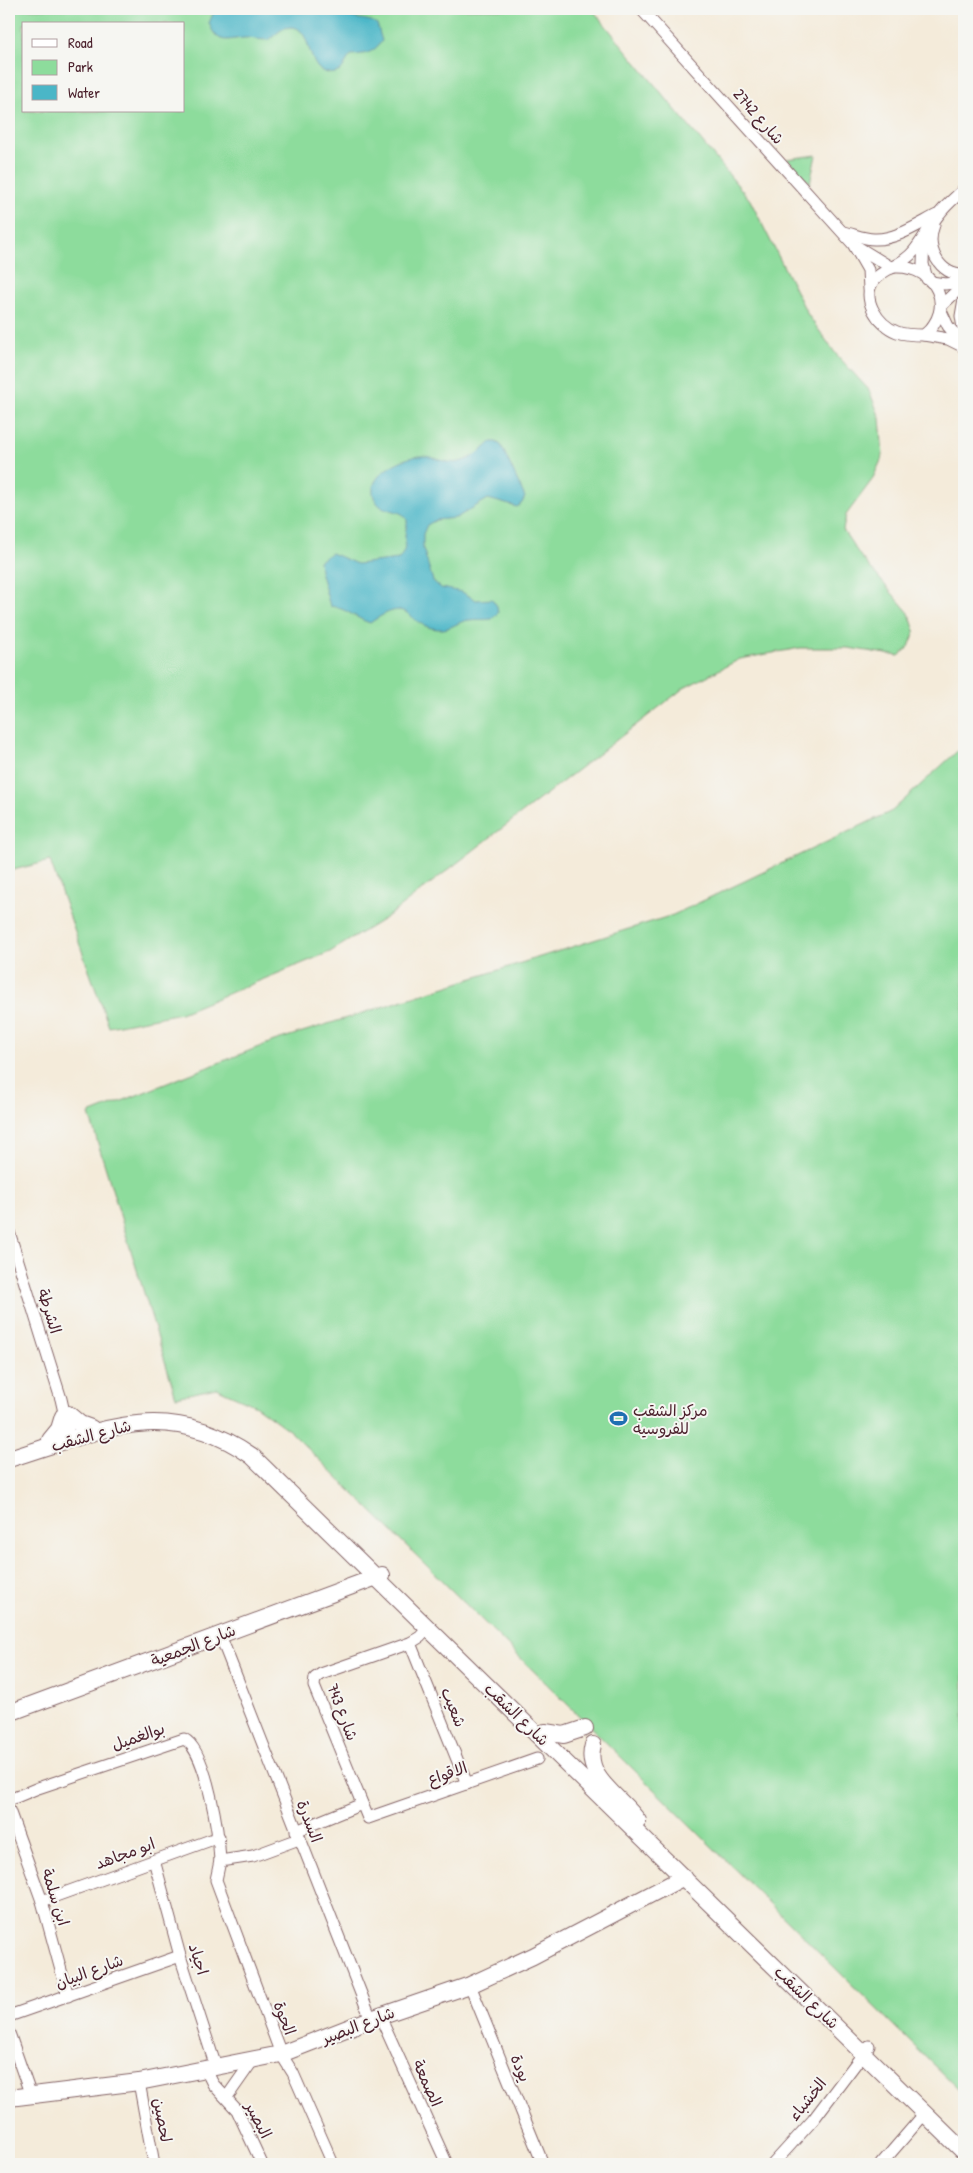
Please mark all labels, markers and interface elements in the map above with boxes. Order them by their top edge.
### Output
legend [22,22,185,112]
text: Road [68,32,93,53]
text: Park [68,56,93,77]
text: Water [68,82,100,103]
street label: شارع 2742 [728,83,789,149]
street label: الشرطة [33,1286,67,1336]
place label: مركز الشقب للفروسيه [633,1399,708,1439]
sports icon: مركز الشقب للفروسيه [609,1409,629,1429]
street label: شارع الشقب [49,1414,134,1457]
street label: شارع الجمعية [147,1619,239,1672]
street label: شارع الشقب [479,1678,554,1751]
street label: شارع 743 [321,1680,364,1744]
street label: شعيب [436,1684,472,1730]
street label: بوالغميل [109,1717,167,1755]
street label: الاقواع [424,1756,470,1791]
street label: السدرة [292,1797,328,1845]
street label: ابو مجاهد [92,1832,158,1874]
street label: ابن سلمة [37,1866,75,1928]
street label: اجياد [184,1941,214,1977]
street label: شارع البيان [52,1949,126,1994]
street label: شارع الشقب [769,1961,844,2034]
street label: الحوة [269,1998,301,2038]
street label: شارع البصير [317,2001,398,2051]
street label: يودة [506,2051,536,2085]
street label: الصمعة [408,2056,448,2110]
street label: الخشباء [783,2073,831,2125]
street label: لحصين [148,2096,178,2144]
street label: البصير [240,2096,277,2142]

